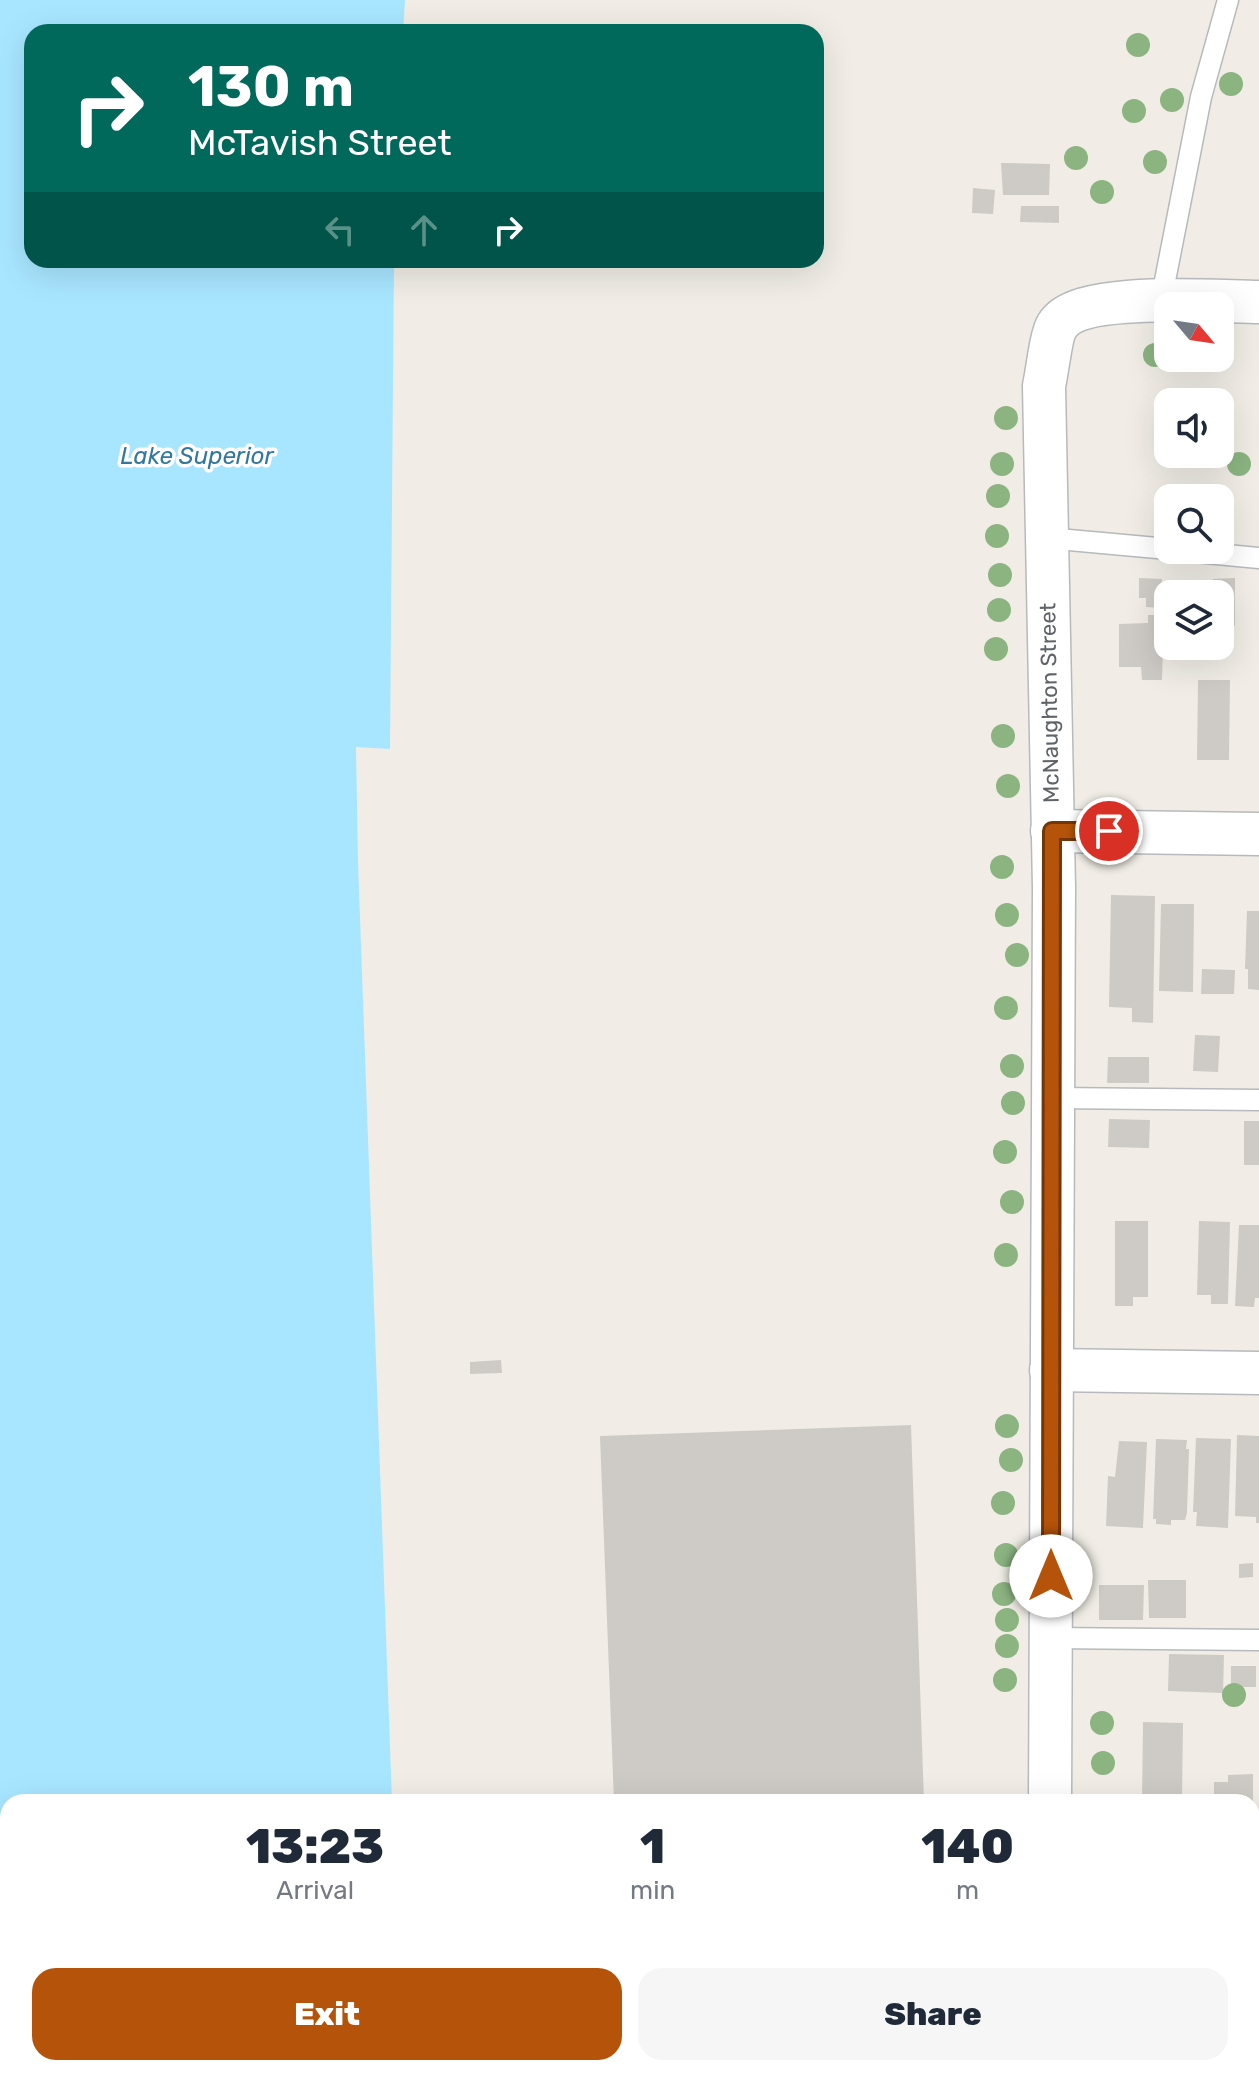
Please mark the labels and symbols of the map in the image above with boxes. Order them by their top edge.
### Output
north arrow [1154,292,1234,372]
water label: Lake Superior [120,442,275,470]
street label: McNaughton Street [1034,602,1065,803]
pin [1075,797,1143,865]
position arrow [1009,1534,1093,1618]

